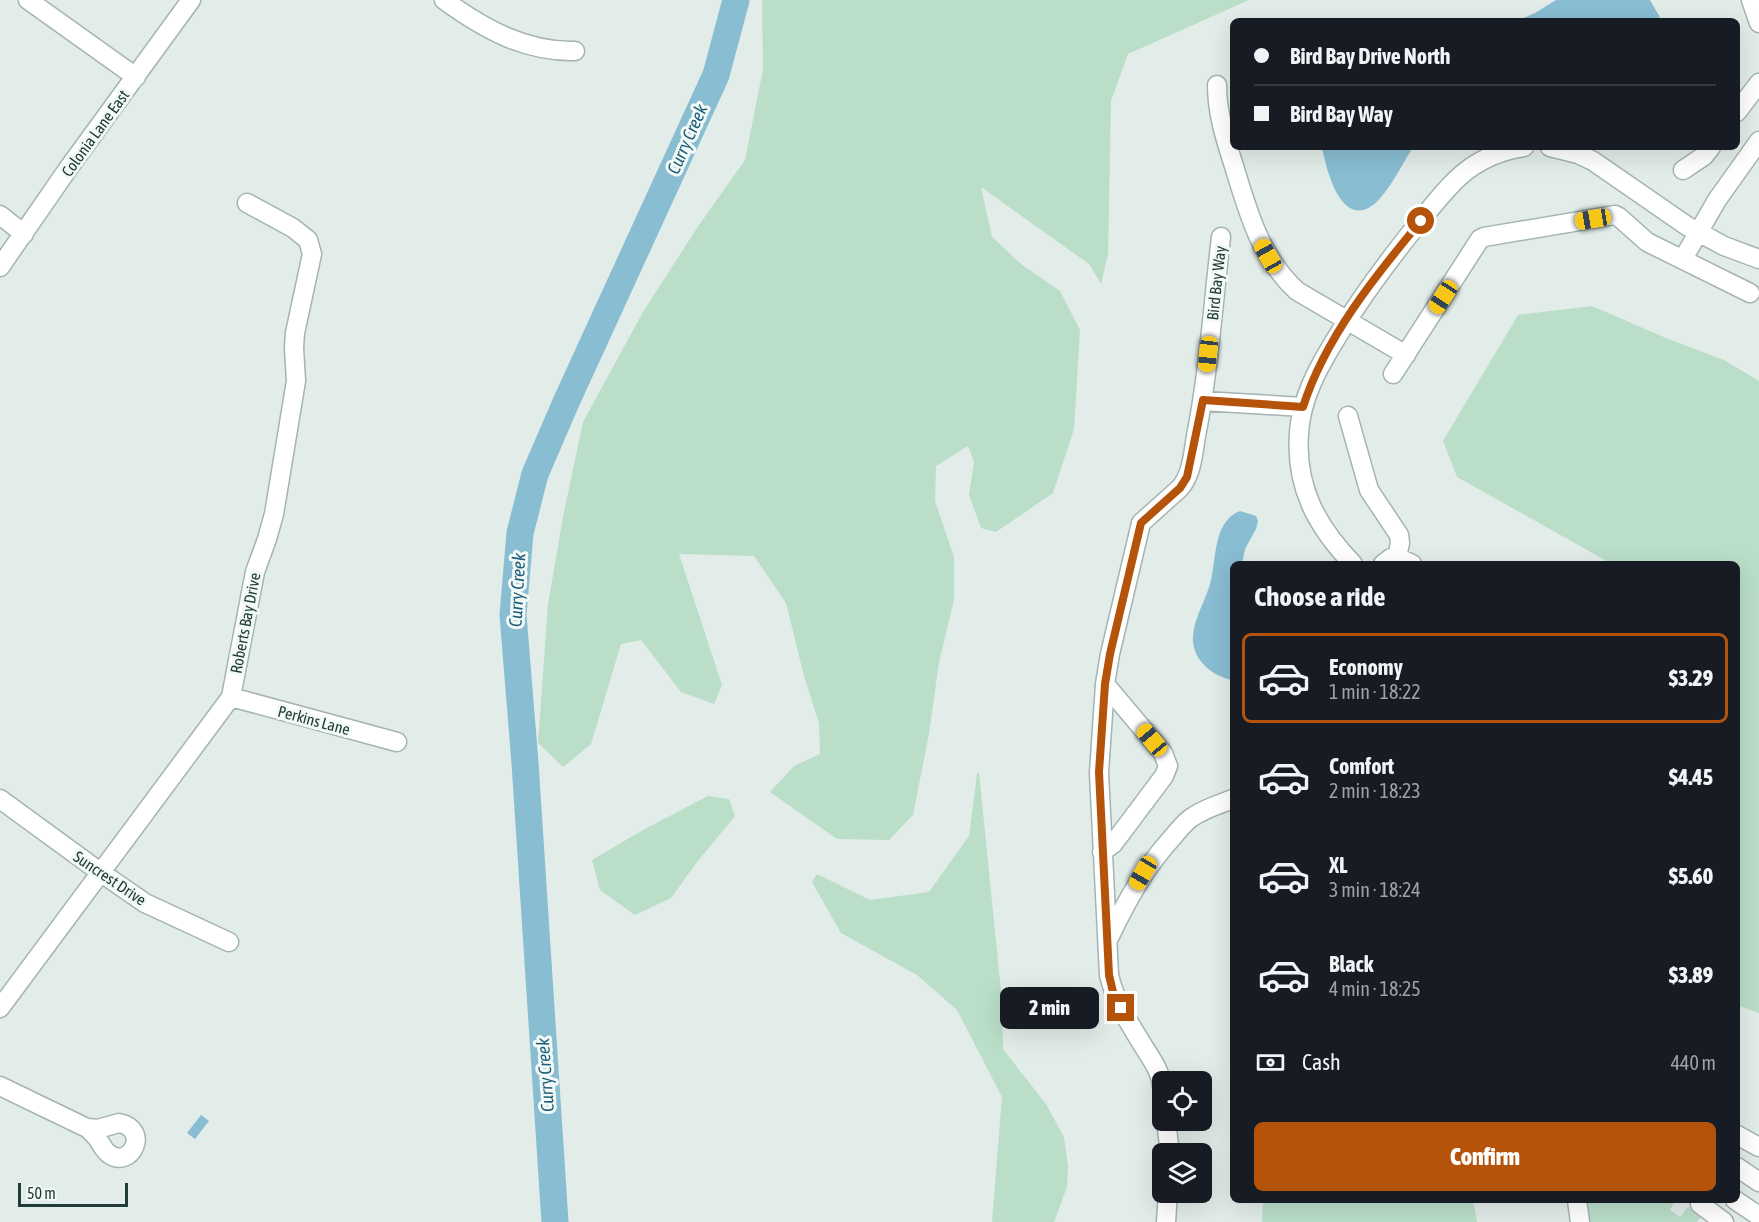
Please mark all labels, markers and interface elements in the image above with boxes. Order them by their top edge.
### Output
text: Bird Bay Drive North [1290,43,1450,69]
street label: Colonia Lane East [58,86,133,180]
water label: Curry Creek [662,100,712,177]
text: Bird Bay Way [1290,101,1393,127]
route start [1407,207,1434,234]
car [1574,207,1612,231]
car [1251,236,1285,276]
street label: Bird Bay Way [1203,245,1230,321]
car [1426,277,1460,317]
car [1197,335,1219,373]
water label: Curry Creek [505,551,529,628]
street label: Roberts Bay Drive [226,571,265,675]
text: Choose a ride [1254,581,1386,612]
icon: car [1257,651,1311,705]
text: Economy [1329,654,1403,680]
text: $3.29 [1669,665,1713,691]
text: 1 min · 18:22 [1329,680,1421,703]
street label: Perkins Lane [276,702,352,738]
car [1134,720,1170,760]
icon: car [1257,750,1311,804]
text: Comfort [1329,753,1394,779]
text: $4.45 [1669,764,1713,790]
text: 2 min · 18:23 [1329,779,1421,802]
street label: Suncrest Drive [70,847,150,909]
icon: car [1257,849,1311,903]
text: XL [1329,852,1347,878]
car [1126,853,1160,893]
text: $5.60 [1669,863,1713,889]
text: 3 min · 18:24 [1329,878,1421,901]
icon: car [1257,948,1311,1002]
text: Black [1329,951,1373,977]
text: $3.89 [1669,962,1713,988]
text: 4 min · 18:25 [1329,977,1421,1000]
callout: 2 min [1001,987,1100,1029]
route end [1107,994,1134,1021]
text: 2 min [1029,996,1070,1019]
water label: Curry Creek [532,1036,558,1113]
icon: cash [1254,1046,1287,1079]
text: Cash [1302,1049,1341,1075]
text: 440 m [1671,1051,1716,1074]
map controls [1152,1071,1212,1203]
button: locate [1152,1071,1212,1131]
button: Confirm [1254,1122,1716,1191]
button: layers [1152,1143,1212,1203]
scale bar [18,1180,128,1208]
text: 50 m [27,1184,56,1202]

